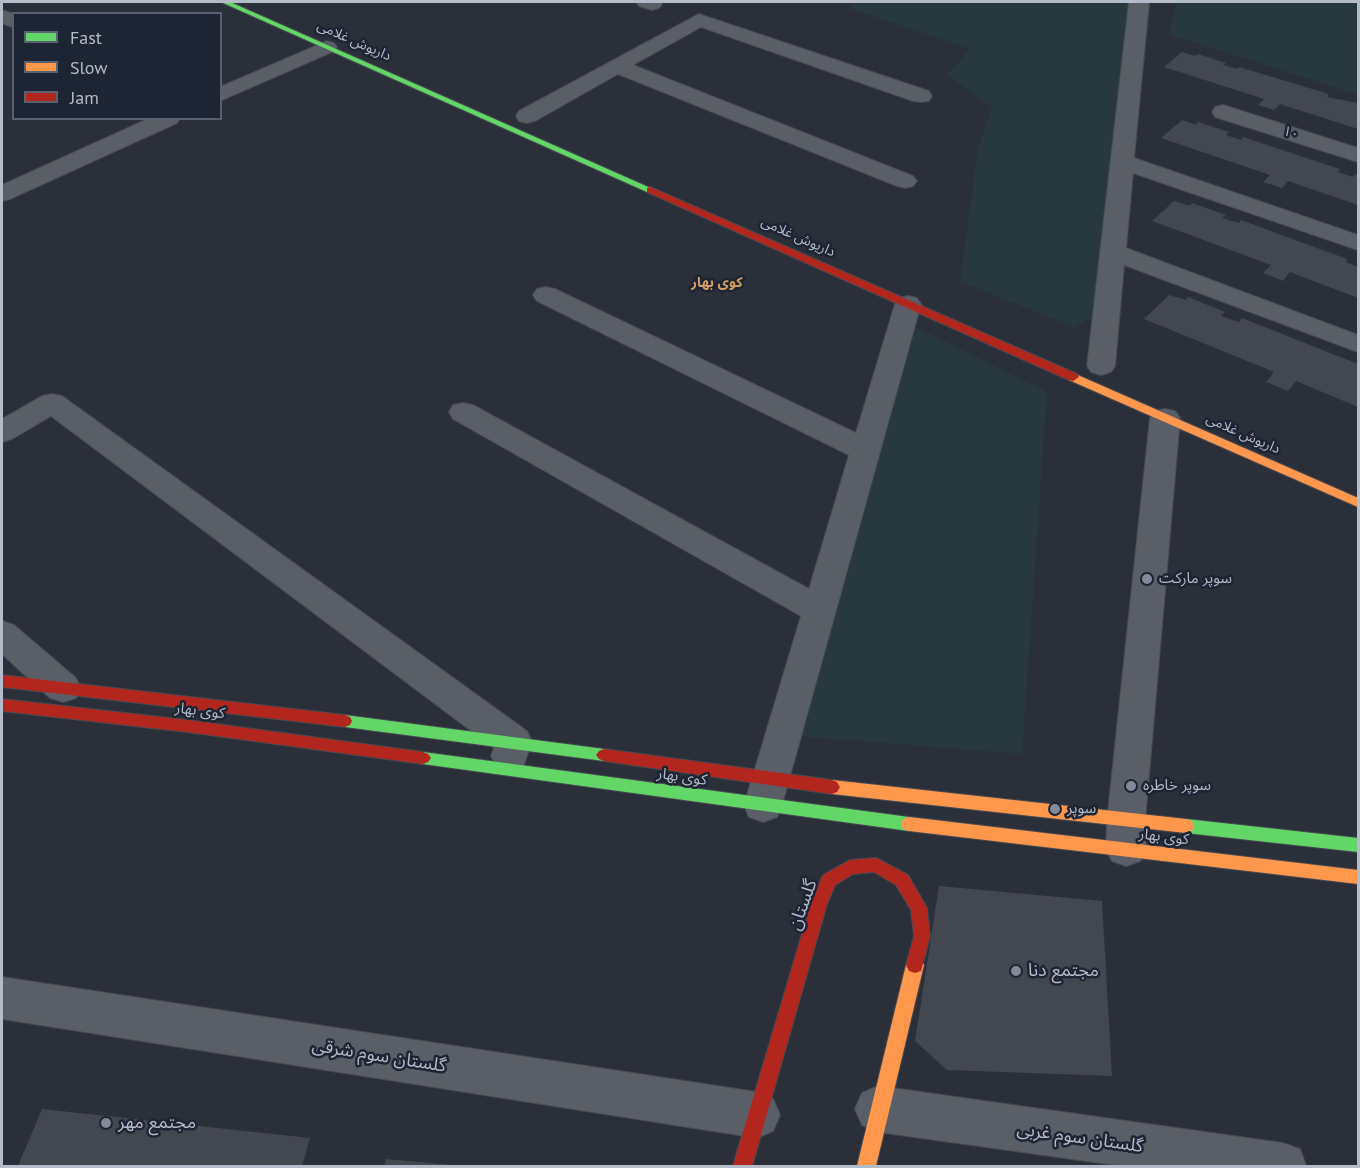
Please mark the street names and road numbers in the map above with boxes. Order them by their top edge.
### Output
street label: داریوش غلامی [314,17,394,65]
street label: ۱۰ [1281,123,1301,143]
street label: داریوش غلامی [758,213,838,261]
street label: داریوش غلامی [1203,410,1283,458]
street label: کوی بهار [174,699,226,723]
street label: کوی بهار [656,765,708,789]
street label: کوی بهار [1138,825,1190,849]
street label: گلستان [784,877,822,933]
street label: گلستان سوم شرقی [310,1035,448,1077]
street label: گلستان سوم غربی [1016,1118,1144,1158]

